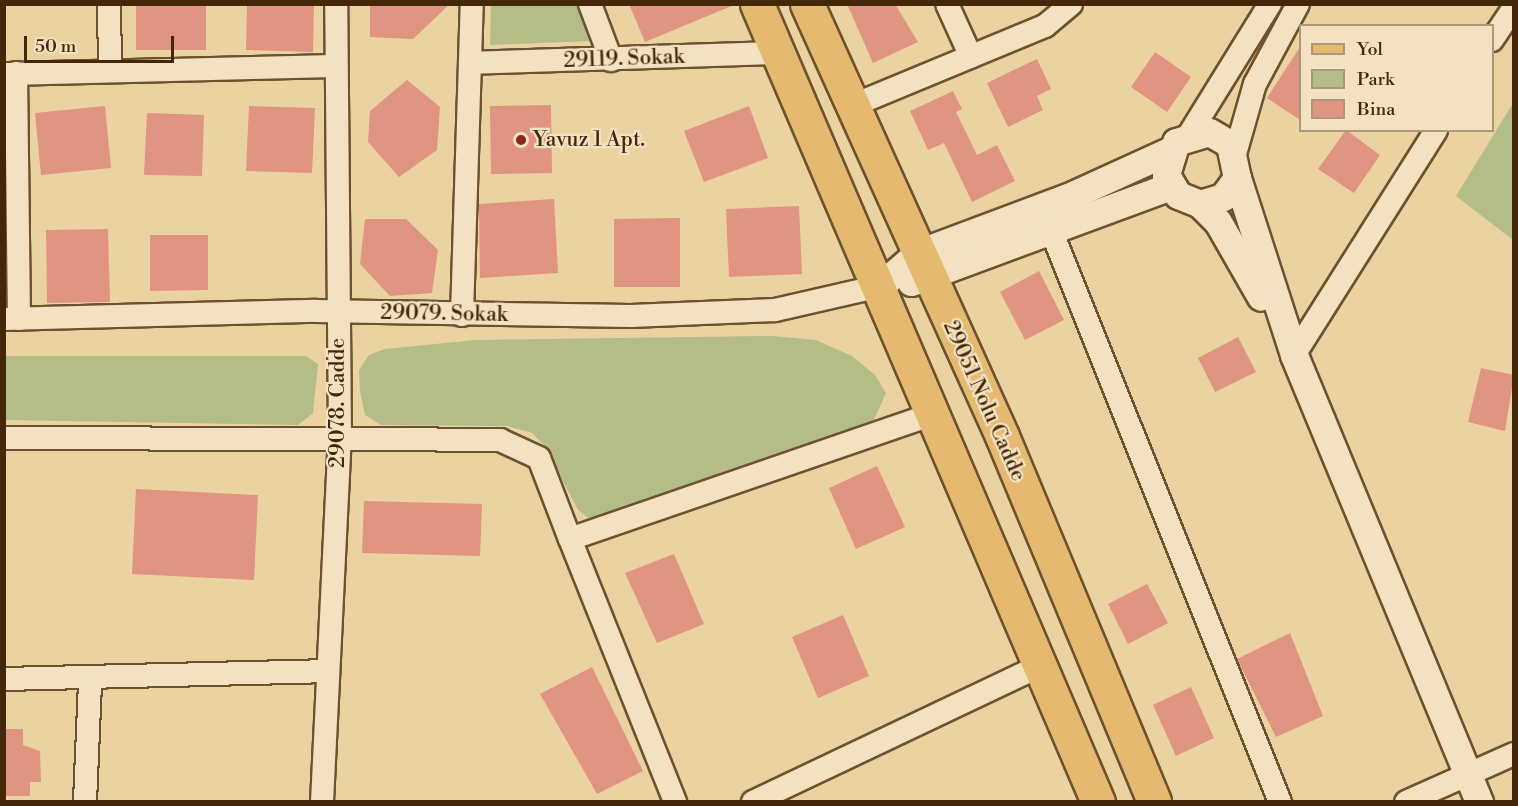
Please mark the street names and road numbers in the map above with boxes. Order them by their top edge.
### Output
street label: 29119. Sokak [563,44,685,74]
street label: 29079. Sokak [380,300,508,328]
street label: 29051 Nolu Cadde [937,317,1031,485]
street label: 29078. Cadde [325,338,351,468]

